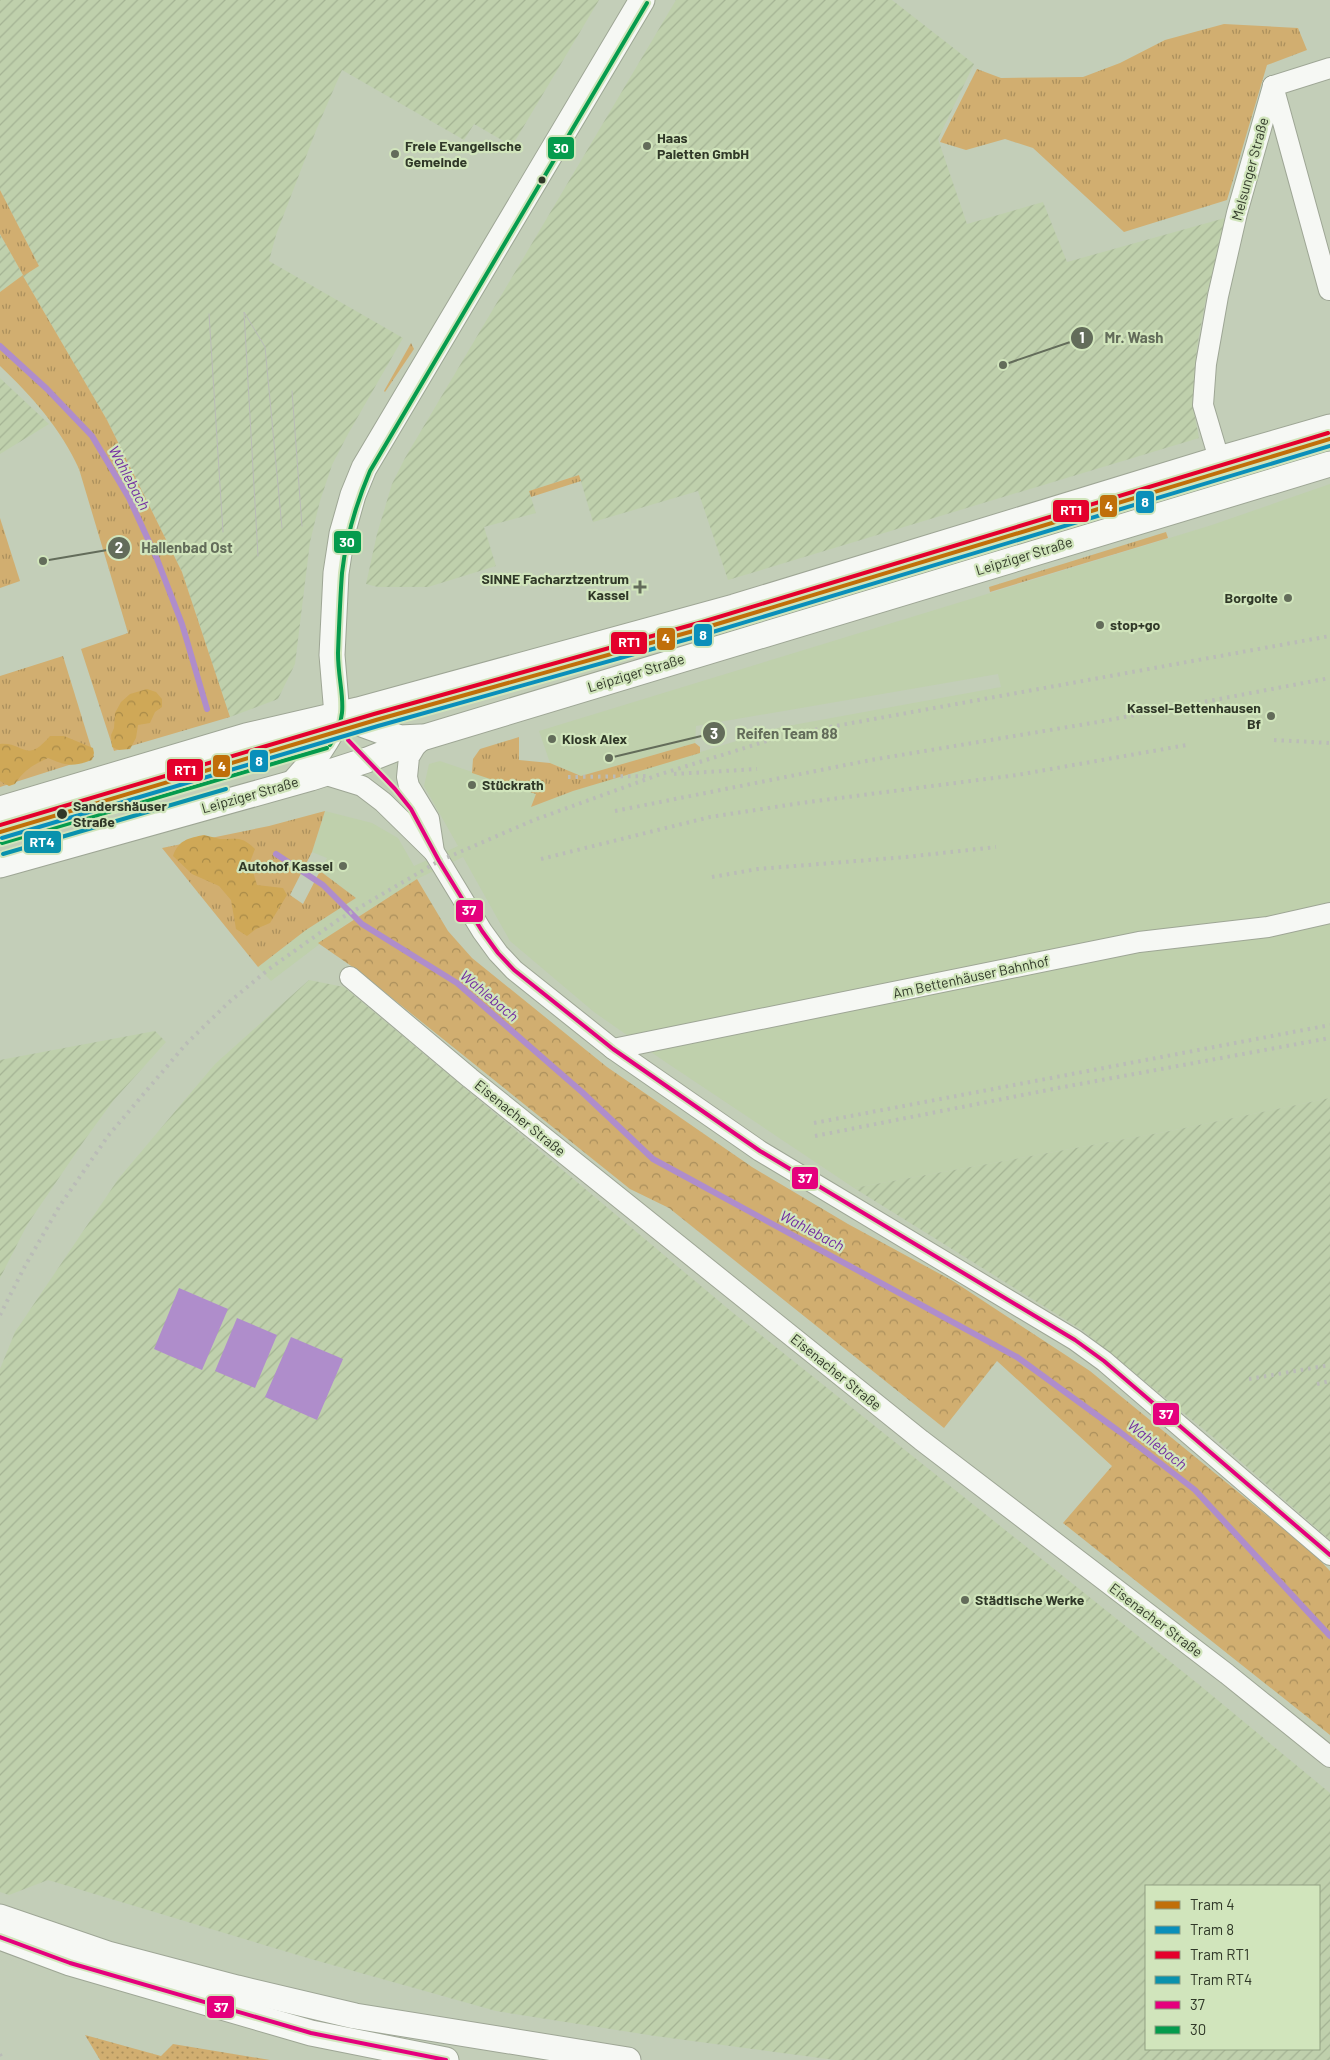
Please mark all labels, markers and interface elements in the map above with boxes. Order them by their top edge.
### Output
street label: Melsunger Straße [1228,115,1271,222]
place label: Haas Paletten GmbH [657,129,749,162]
line badge: 30 [547,136,575,160]
place label: Freie Evangelische Gemeinde [405,137,522,170]
text: 30 [553,139,569,156]
marker: Haas Paletten GmbH [641,140,653,152]
marker: Freie Evangelische Gemeinde [389,148,401,160]
unlabelled marker [537,175,547,185]
callout: Mr. Wash [1069,323,1173,353]
text: 1 [1079,328,1085,346]
text: Mr. Wash [1105,328,1163,346]
water label: Wahlebach [105,442,154,513]
line badge: 8 [1135,490,1155,514]
text: 8 [1141,493,1149,510]
line badge: 4 [1099,494,1118,518]
text: 4 [1105,497,1113,514]
line badge: RT1 [1052,499,1090,523]
text: RT1 [1060,501,1082,518]
line badge: 30 [333,530,362,554]
callout: Hallenbad Ost [107,533,243,563]
text: 30 [339,533,355,550]
street label: Leipziger Straße [973,533,1074,578]
text: 2 [115,538,123,556]
text: Hallenbad Ost [141,538,233,556]
place label: SINNE Facharztzentrum Kassel [481,570,629,603]
marker: SINNE Facharztzentrum Kassel [633,580,647,594]
place label: Borgolte [1225,589,1278,606]
marker: Borgolte [1282,592,1294,604]
place label: stop+go [1110,616,1161,633]
marker: stop+go [1094,619,1106,631]
line badge: 8 [693,623,713,647]
text: 8 [699,626,707,643]
line badge: 4 [656,627,676,651]
text: 4 [662,629,670,646]
line badge: RT1 [610,631,648,655]
text: RT1 [618,633,640,650]
street label: Leipziger Straße [585,650,686,695]
place label: Kassel-Bettenhausen Bf [1127,699,1261,732]
marker: Kassel-Bettenhausen Bf [1265,710,1277,722]
callout: Reifen Team 88 [702,718,848,748]
text: 3 [710,724,718,742]
text: Reifen Team 88 [736,724,838,742]
place label: Kiosk Alex [562,730,628,747]
marker: Kiosk Alex [546,733,558,745]
line badge: 8 [249,749,269,773]
text: 8 [255,752,263,769]
line badge: 4 [212,754,231,778]
text: 4 [218,757,226,774]
line badge: RT1 [166,758,204,782]
text: RT1 [174,761,196,778]
street label: Leipziger Straße [199,773,300,816]
place label: Stückrath [482,776,544,793]
marker: Stückrath [466,779,478,791]
place label: Sandershäuser Straße [73,797,167,830]
marker: Sandershäuser Straße [55,807,69,821]
line badge: RT4 [23,830,62,854]
text: RT4 [29,833,55,850]
place label: Autohof Kassel [238,857,333,874]
marker: Autohof Kassel [337,860,349,872]
line badge: 37 [455,899,484,923]
text: 37 [462,901,476,918]
street label: Am Bettenhäuser Bahnhof [891,952,1051,1001]
water label: Wahlebach [457,966,522,1025]
street label: Eisenacher Straße [472,1076,569,1159]
line badge: 37 [791,1166,819,1190]
text: 37 [798,1169,812,1186]
water label: Wahlebach [777,1206,848,1255]
street label: Eisenacher Straße [788,1330,885,1413]
line badge: 37 [1152,1402,1180,1426]
text: 37 [1159,1405,1173,1422]
water label: Wahlebach [1124,1415,1191,1473]
street label: Eisenacher Straße [1107,1579,1206,1660]
place label: Städtische Werke [975,1591,1085,1608]
marker: Städtische Werke [959,1594,971,1606]
legend [1145,1885,1320,2050]
text: Tram 4 [1190,1895,1235,1913]
text: Tram 8 [1190,1920,1234,1938]
text: Tram RT1 [1190,1945,1249,1963]
text: Tram RT4 [1190,1970,1252,1988]
line badge: 37 [206,1995,235,2019]
text: 37 [1190,1995,1205,2013]
text: 37 [214,1998,228,2015]
text: 30 [1190,2020,1206,2038]

